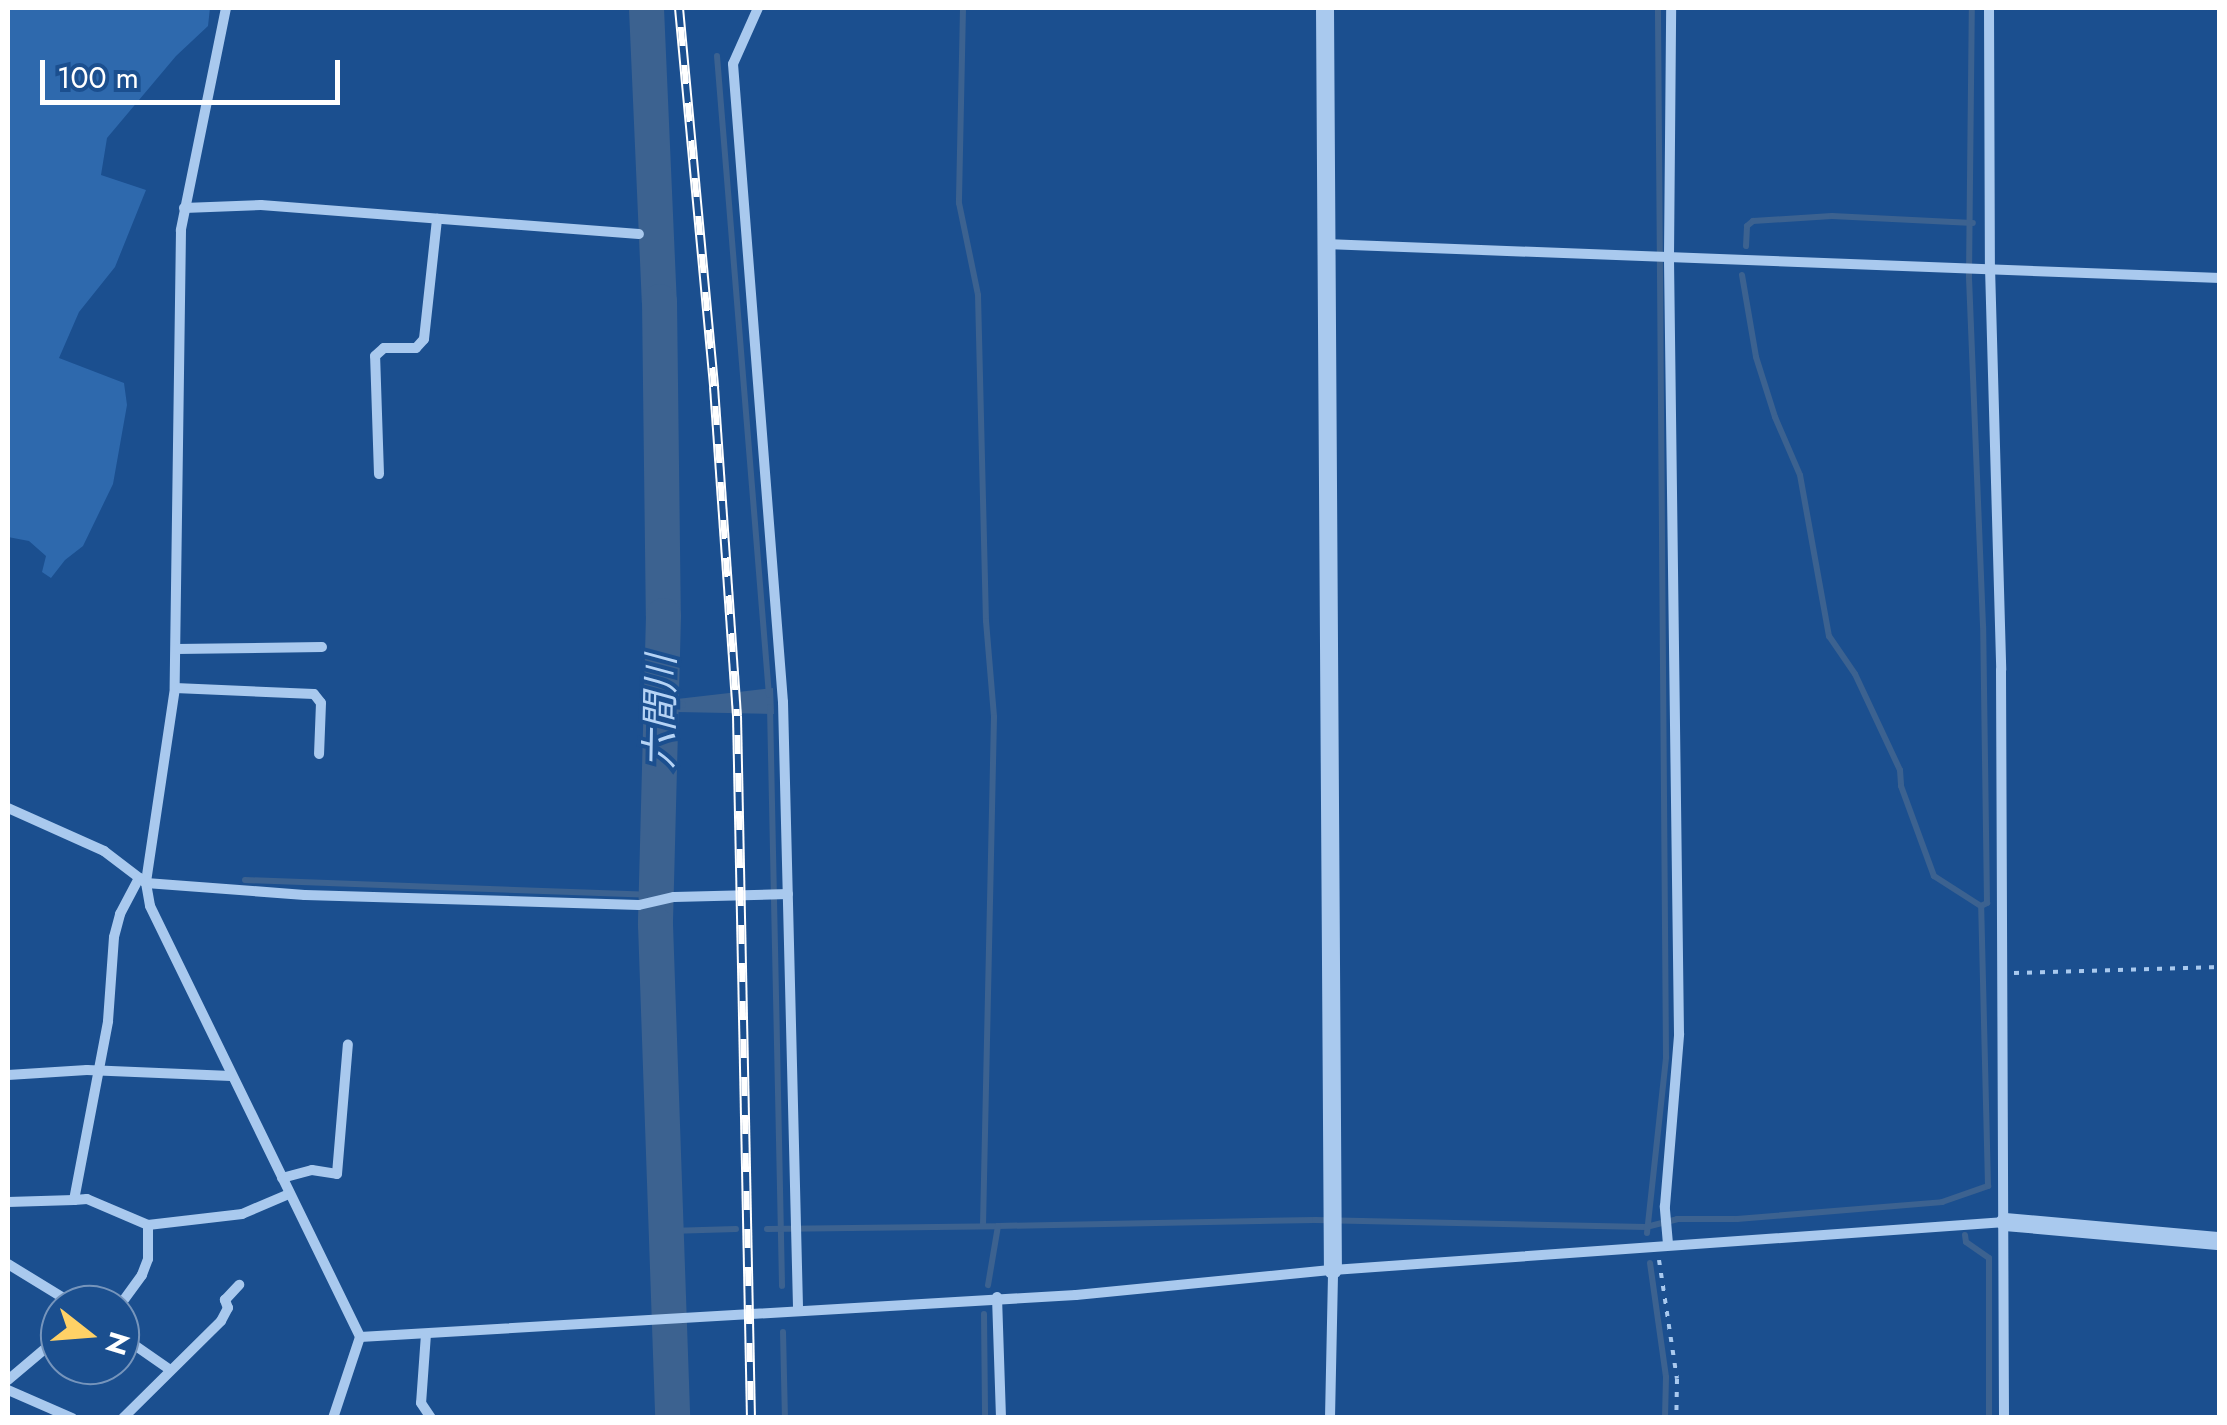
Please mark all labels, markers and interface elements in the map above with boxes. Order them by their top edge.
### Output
scale bar [45,40,345,102]
text: 100 m [57,56,139,99]
water label: 六間川 [636,655,684,769]
north arrow [40,1285,140,1385]
text: N [94,1327,140,1360]

